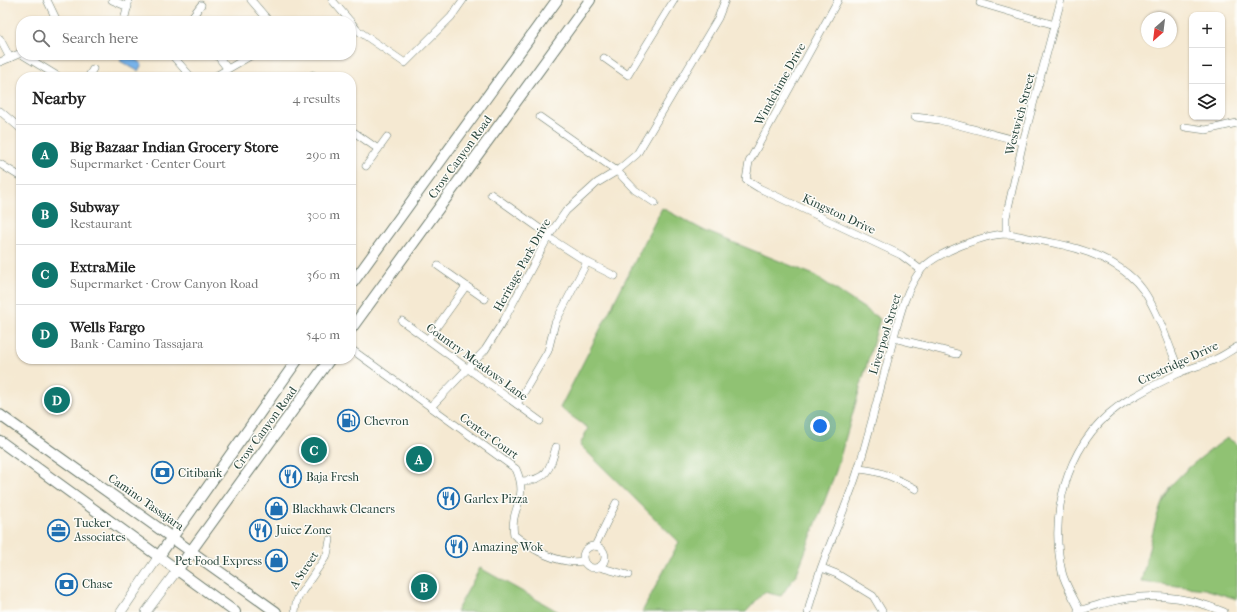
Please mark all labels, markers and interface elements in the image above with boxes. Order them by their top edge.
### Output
north arrow [1141,12,1177,48]
map controls [1189,12,1225,120]
button: + [1189,12,1225,48]
search box [16,16,356,60]
icon: search [30,27,52,49]
text: Search here [62,29,138,47]
street label: Windchime Drive [751,40,808,128]
button: − [1189,48,1225,84]
street label: Westwich Street [1002,71,1038,157]
button: layers [1189,84,1225,120]
text: Nearby [32,88,86,108]
text: 4 results [293,91,340,106]
street label: Crow Canyon Road [425,112,495,201]
text: Big Bazaar Indian Grocery Store [70,138,279,156]
text: A [41,147,49,162]
text: 290 m [306,147,340,162]
text: Supermarket · Center Court [70,156,226,171]
street label: Kingston Drive [800,191,878,237]
text: Subway [70,198,119,216]
text: B [41,207,49,222]
text: 300 m [307,207,340,222]
text: Restaurant [70,216,132,231]
street label: Heritage Park Drive [491,216,553,314]
text: ExtraMile [70,258,135,276]
text: C [41,267,49,282]
text: 360 m [307,267,340,282]
text: Supermarket · Crow Canyon Road [70,276,258,291]
street label: Liverpool Street [866,291,904,376]
text: Wells Fargo [70,318,145,336]
street label: Country Meadows Lane [423,320,531,404]
text: D [40,327,50,342]
text: 540 m [306,327,340,342]
text: Bank · Camino Tassajara [70,336,203,351]
street label: Crestridge Drive [1136,338,1220,388]
street label: Crow Canyon Road [230,383,300,472]
pin: D [44,385,70,415]
fuel station icon: Chevron [336,408,362,434]
street label: Center Court [457,410,522,462]
place label: Chevron [364,414,409,428]
your location [810,416,830,436]
pin: C [301,435,327,465]
pin: A [406,444,432,474]
bank icon: Citibank [150,460,176,486]
restaurant icon: Baja Fresh [278,464,304,490]
place label: Citibank [178,466,223,480]
place label: Baja Fresh [306,470,359,484]
street label: Camino Tassajara [106,471,187,534]
restaurant icon: Garlex Pizza [435,486,461,512]
place label: Garlex Pizza [464,492,528,506]
shop icon: Blackhawk Cleaners [264,496,290,522]
place label: Blackhawk Cleaners [292,502,395,516]
place label: Tucker Associates [73,516,126,544]
office icon: Tucker Associates [46,517,72,543]
restaurant icon: Juice Zone [248,517,274,543]
place label: Juice Zone [275,523,331,537]
restaurant icon: Amazing Wok [444,534,470,560]
place label: Amazing Wok [471,540,544,554]
shop icon: Pet Food Express [264,548,290,574]
street label: A Street [286,548,322,592]
place label: Pet Food Express [175,554,263,568]
bank icon: Chase [54,571,80,597]
pin: B [411,572,437,602]
place label: Chase [82,577,113,591]

